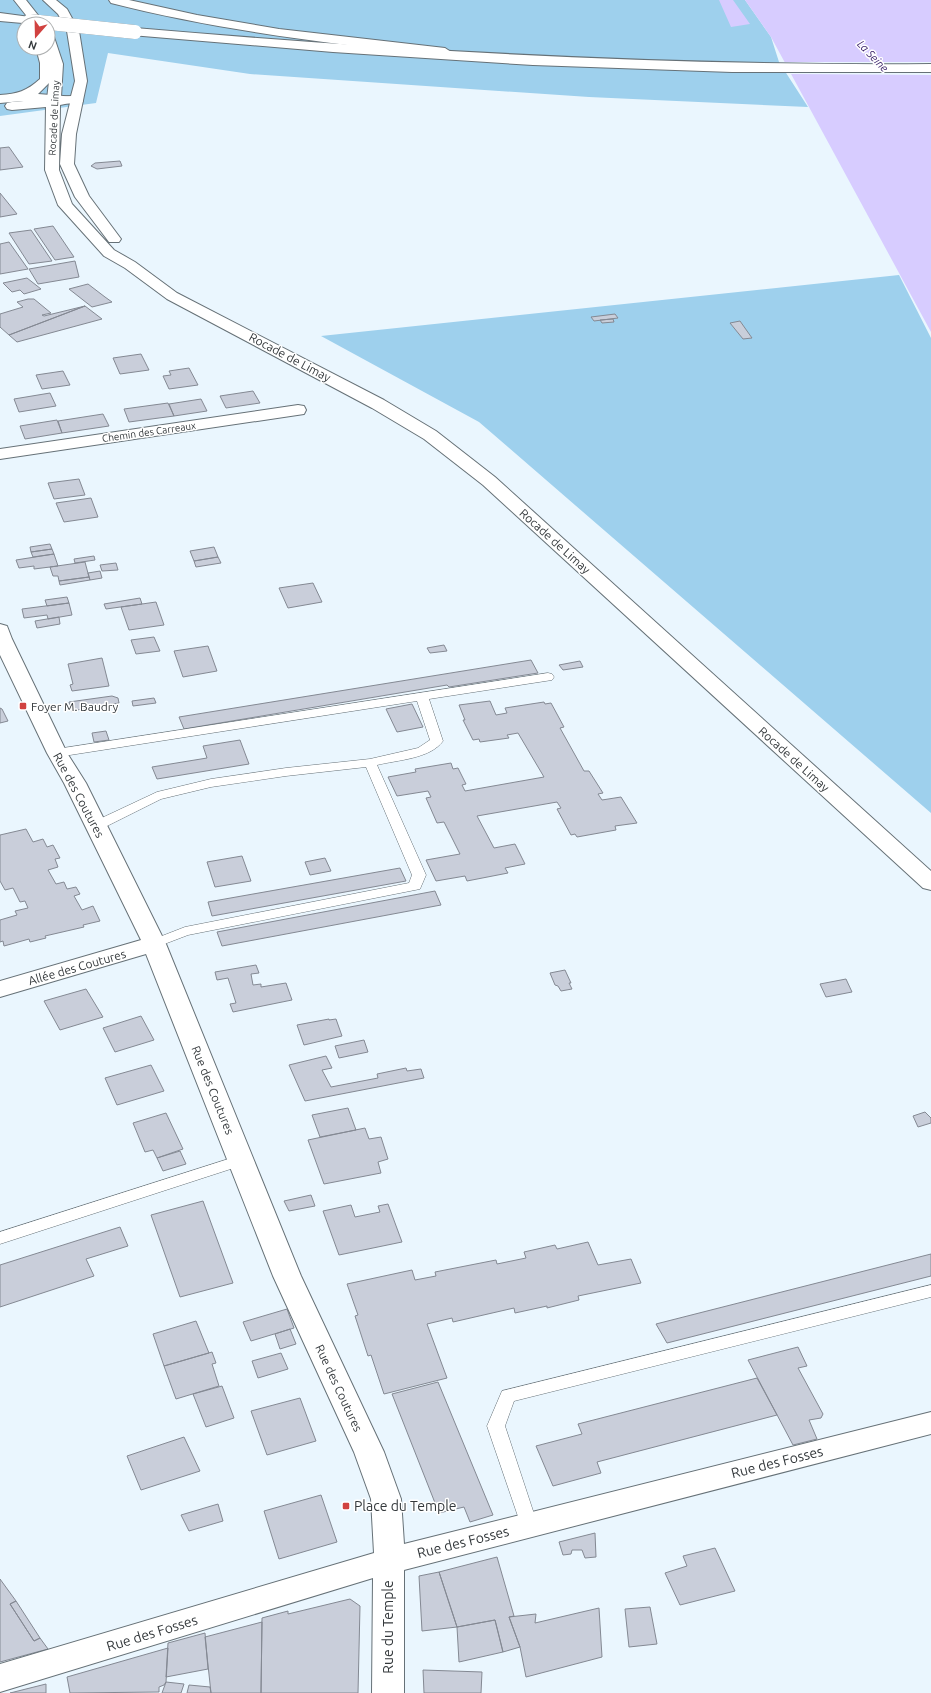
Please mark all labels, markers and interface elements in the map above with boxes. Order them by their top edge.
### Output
north arrow [16,16,56,56]
text: N [27,38,38,52]
water label: La Seine [855,38,891,75]
street label: Rocade de Limay [47,80,61,156]
street label: Rocade de Limay [247,330,333,384]
street label: Chemin des Carreaux [101,420,197,444]
street label: Rocade de Limay [517,506,593,576]
place label: Foyer M. Baudry [31,700,119,713]
marker: Foyer M. Baudry [18,701,28,711]
street label: Rocade de Limay [756,724,832,794]
street label: Rue des Coutures [51,750,107,840]
street label: Allée des Coutures [27,947,127,987]
street label: Rue des Coutures [189,1044,237,1136]
street label: Rue des Coutures [313,1342,365,1434]
street label: Rue des Fosses [729,1443,825,1481]
place label: Place du Temple [354,1498,457,1514]
marker: Place du Temple [341,1501,351,1511]
street label: Rue des Fosses [415,1523,511,1561]
street label: Rue du Temple [380,1580,396,1674]
street label: Rue des Fosses [105,1612,199,1654]

